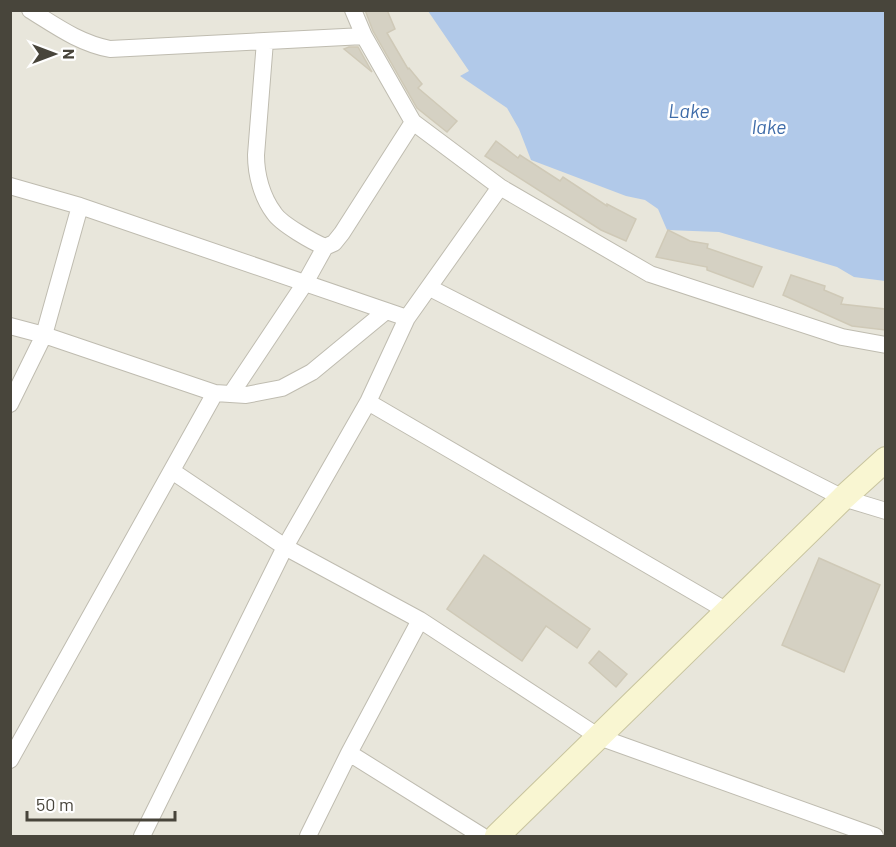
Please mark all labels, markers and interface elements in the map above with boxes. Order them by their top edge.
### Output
north arrow [24,24,84,84]
text: N [60,49,79,59]
water label: Lake [668,98,710,122]
water label: lake [752,114,786,138]
scale bar [27,784,176,822]
text: 50 m [36,793,74,815]

